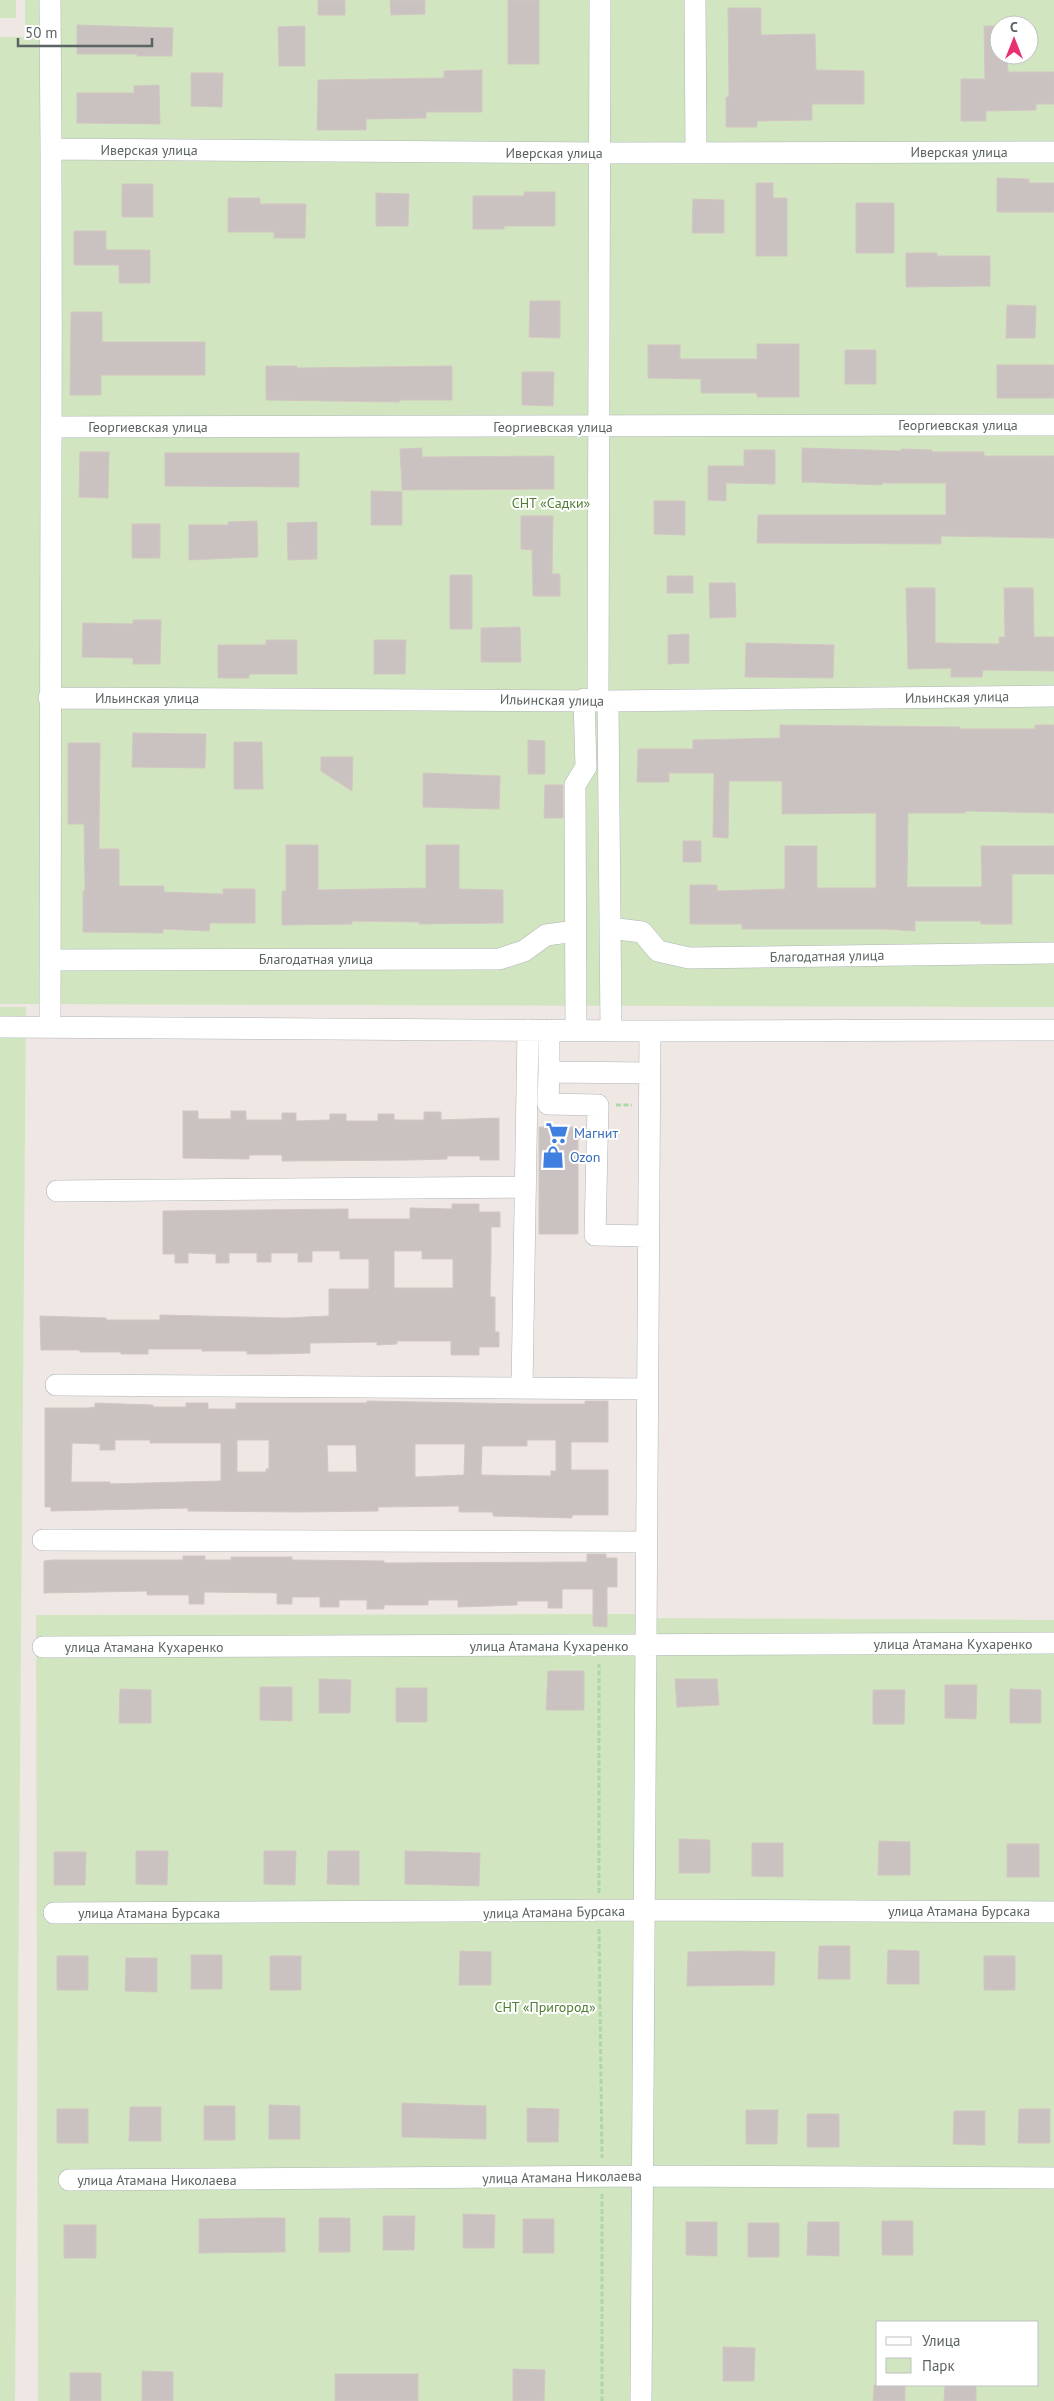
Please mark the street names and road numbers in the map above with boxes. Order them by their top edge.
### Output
street label: Иверская улица [100,141,198,159]
street label: Иверская улица [910,143,1008,161]
street label: Иверская улица [505,144,603,162]
street label: Георгиевская улица [898,416,1018,434]
street label: Георгиевская улица [88,418,208,436]
street label: Георгиевская улица [493,418,613,436]
street label: Ильинская улица [905,687,1009,707]
street label: Ильинская улица [95,689,199,707]
street label: Ильинская улица [500,690,604,710]
street label: Благодатная улица [770,946,885,966]
street label: Благодатная улица [259,950,373,968]
street label: улица Атамана Кухаренко [874,1635,1032,1653]
street label: улица Атамана Кухаренко [470,1637,628,1655]
street label: улица Атамана Кухаренко [65,1638,223,1656]
street label: улица Атамана Бурсака [483,1902,625,1922]
street label: улица Атамана Бурсака [888,1902,1030,1920]
street label: улица Атамана Бурсака [78,1904,220,1922]
street label: улица Атамана Николаева [482,2167,642,2187]
street label: улица Атамана Николаева [77,2171,237,2189]

